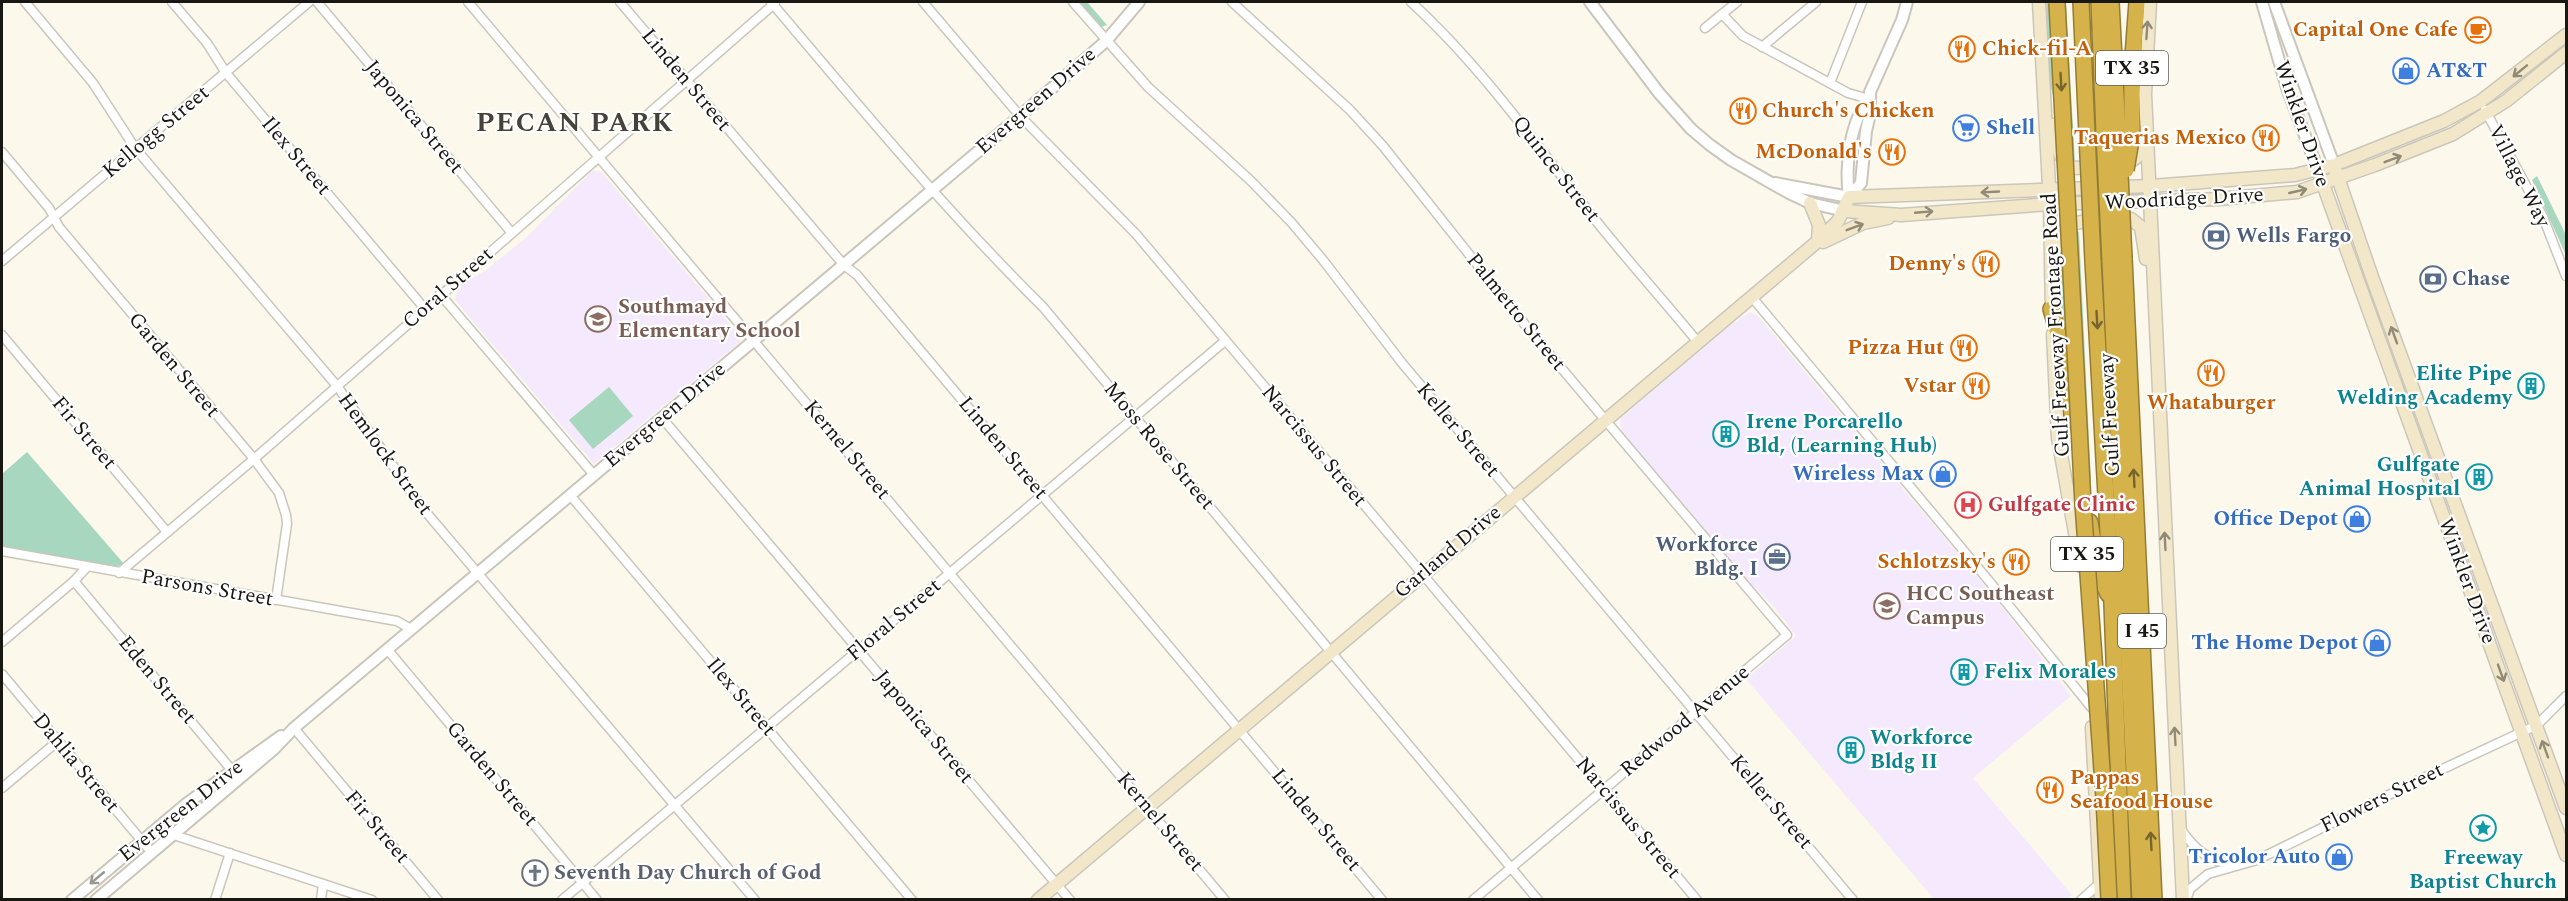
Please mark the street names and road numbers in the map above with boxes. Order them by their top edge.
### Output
street label: Linden Street [633,21,739,139]
street label: Evergreen Drive [968,39,1104,163]
road number: TX 35 [2096,51,2168,85]
street label: Japonica Street [357,53,471,181]
street label: Winkler Drive [2265,56,2339,192]
street label: Kellogg Street [95,78,217,186]
street label: Ilex Street [253,109,339,203]
street label: Quince Street [1504,109,1608,229]
street label: Village Way [2479,119,2559,234]
street label: Woodridge Drive [2103,179,2265,219]
street label: Gulf Freeway Frontage Road [2033,192,2079,458]
street label: Coral Street [395,239,501,337]
street label: Palmetto Street [1458,246,1574,378]
street label: Garden Street [120,305,228,425]
street label: Gulf Freeway [2091,352,2129,478]
street label: Evergreen Drive [597,354,733,476]
street label: Moss Rose Street [1095,375,1223,517]
street label: Keller Street [1408,375,1508,485]
street label: Narcissus Street [1253,378,1375,514]
street label: Hemlock Street [329,386,441,522]
street label: Fir Street [43,389,125,477]
street label: Linden Street [950,389,1056,507]
street label: Kernel Street [796,393,898,507]
street label: Garland Drive [1387,497,1509,607]
street label: Winkler Drive [2429,513,2505,649]
road number: TX 35 [2051,537,2123,571]
street label: Parsons Street [138,561,276,615]
street label: Floral Street [840,571,948,669]
road number: I 45 [2118,614,2166,648]
street label: Eden Street [110,628,204,732]
street label: Ilex Street [698,650,784,744]
street label: Redwood Avenue [1613,657,1757,785]
street label: Japonica Street [867,663,981,791]
street label: Dahlia Street [25,706,127,820]
street label: Garden Street [438,714,546,834]
street label: Keller Street [1721,747,1821,857]
street label: Narcissus Street [1567,750,1689,886]
street label: Evergreen Drive [112,752,250,870]
street label: Flowers Street [2315,754,2449,842]
street label: Linden Street [1263,761,1369,879]
street label: Kernel Street [1109,765,1211,879]
street label: Fir Street [336,783,418,871]

